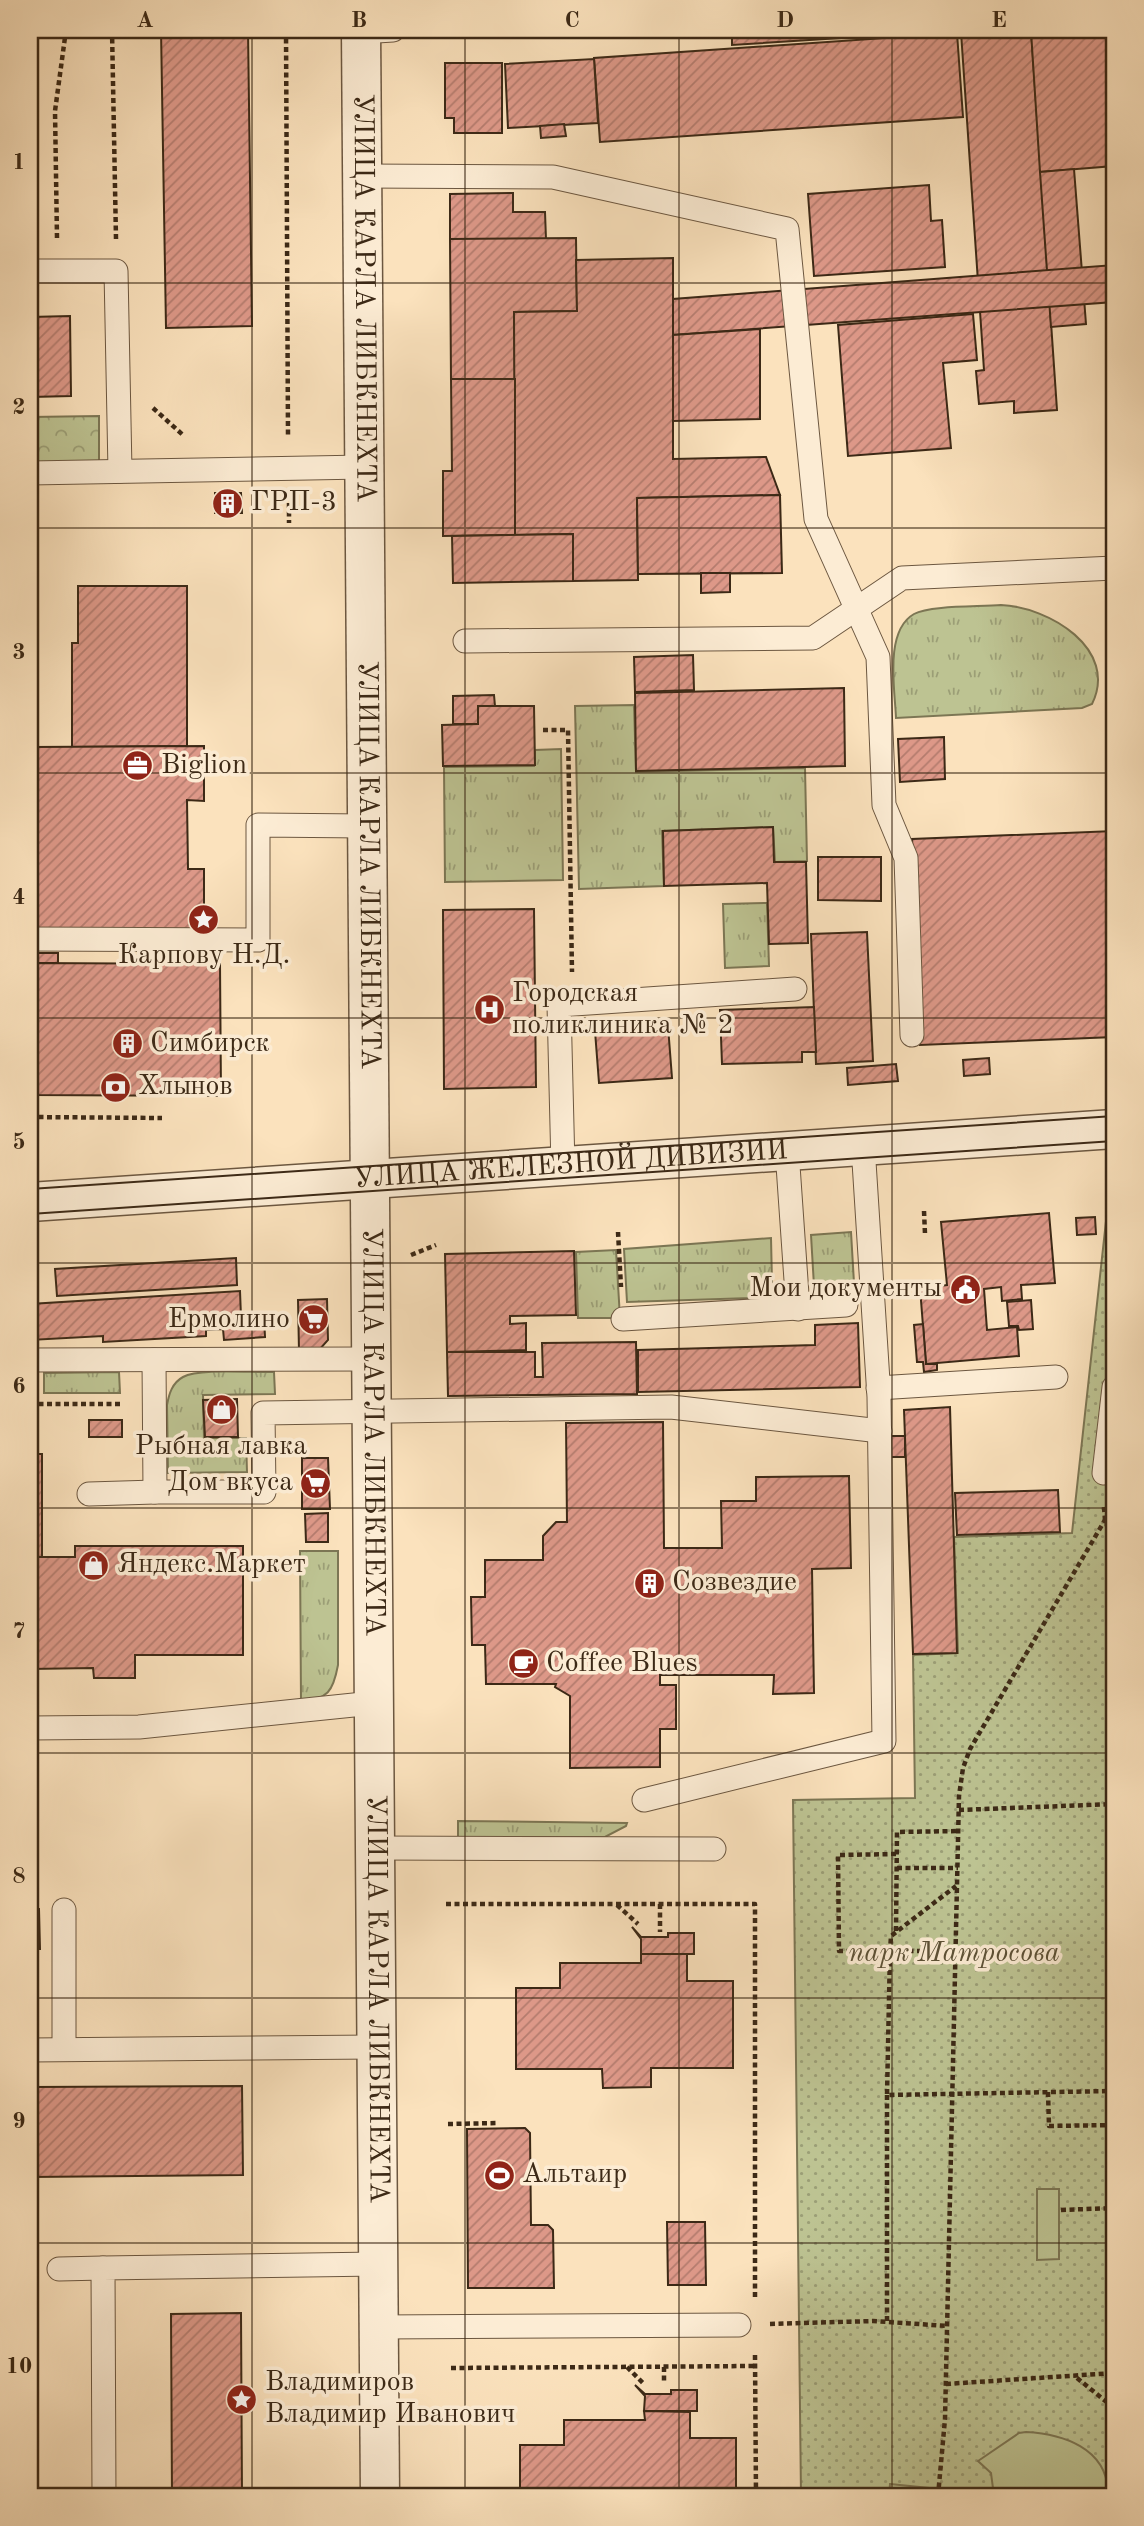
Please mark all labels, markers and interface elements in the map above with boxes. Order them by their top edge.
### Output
text: A [136,9,154,32]
text: B [351,9,367,32]
text: C [564,9,580,32]
text: D [776,9,794,32]
text: E [991,9,1007,32]
street label: УЛИЦА КАРЛА ЛИБКНЕХТА [347,94,379,502]
text: 1 [12,151,26,174]
text: 2 [12,396,26,419]
building icon: ГРП-3 [211,486,245,520]
place label: ГРП-3 [251,489,337,517]
text: 3 [12,641,26,664]
street label: УЛИЦА КАРЛА ЛИБКНЕХТА [352,661,383,1069]
office icon: Biglion [121,749,155,783]
place label: Biglion [161,752,247,780]
text: 4 [12,886,26,909]
place icon: Карпову Н.Д. [187,902,221,936]
place label: Карпову Н.Д. [118,942,290,970]
place label: Городская поликлиника № 2 [512,980,734,1040]
hospital icon: Городская поликлиника № 2 [472,993,506,1027]
building icon: Симбирск [110,1027,144,1061]
place label: Симбирск [150,1030,270,1058]
bank icon: Хлынов [98,1070,132,1104]
place label: Хлынов [138,1073,233,1101]
text: 5 [12,1131,26,1154]
street label: УЛИЦА ЖЕЛЕЗНОЙ ДИВИЗИИ [353,1137,789,1194]
street label: УЛИЦА КАРЛА ЛИБКНЕХТА [356,1227,387,1636]
public building icon: Мои документы [948,1272,982,1306]
place label: Мои документы [749,1275,942,1303]
supermarket icon: Ермолино [296,1303,330,1337]
place label: Ермолино [168,1306,290,1334]
text: 6 [12,1375,26,1398]
shop icon: Рыбная лавка [204,1393,238,1427]
place label: Рыбная лавка [135,1433,307,1461]
supermarket icon: Дом вкуса [299,1466,333,1500]
place label: Дом вкуса [167,1469,293,1497]
shop icon: Яндекс.Маркет [77,1548,111,1582]
place label: Яндекс.Маркет [117,1551,306,1579]
building icon: Созвездие [632,1566,666,1600]
place label: Созвездие [672,1569,797,1597]
text: 7 [12,1620,26,1643]
cafe icon: Coffee Blues [506,1647,540,1681]
place label: Coffee Blues [546,1650,698,1678]
street label: УЛИЦА КАРЛА ЛИБКНЕХТА [361,1794,392,2203]
text: 8 [12,1865,26,1888]
park label: парк Матросова [848,1940,1060,1968]
text: 9 [12,2110,26,2133]
sports icon: Альтаир [482,2158,516,2192]
place label: Альтаир [522,2161,627,2189]
text: 10 [6,2355,32,2378]
place label: Владимиров Владимир Иванович [265,2369,515,2429]
place icon: Владимиров Владимир Иванович [225,2382,259,2416]

